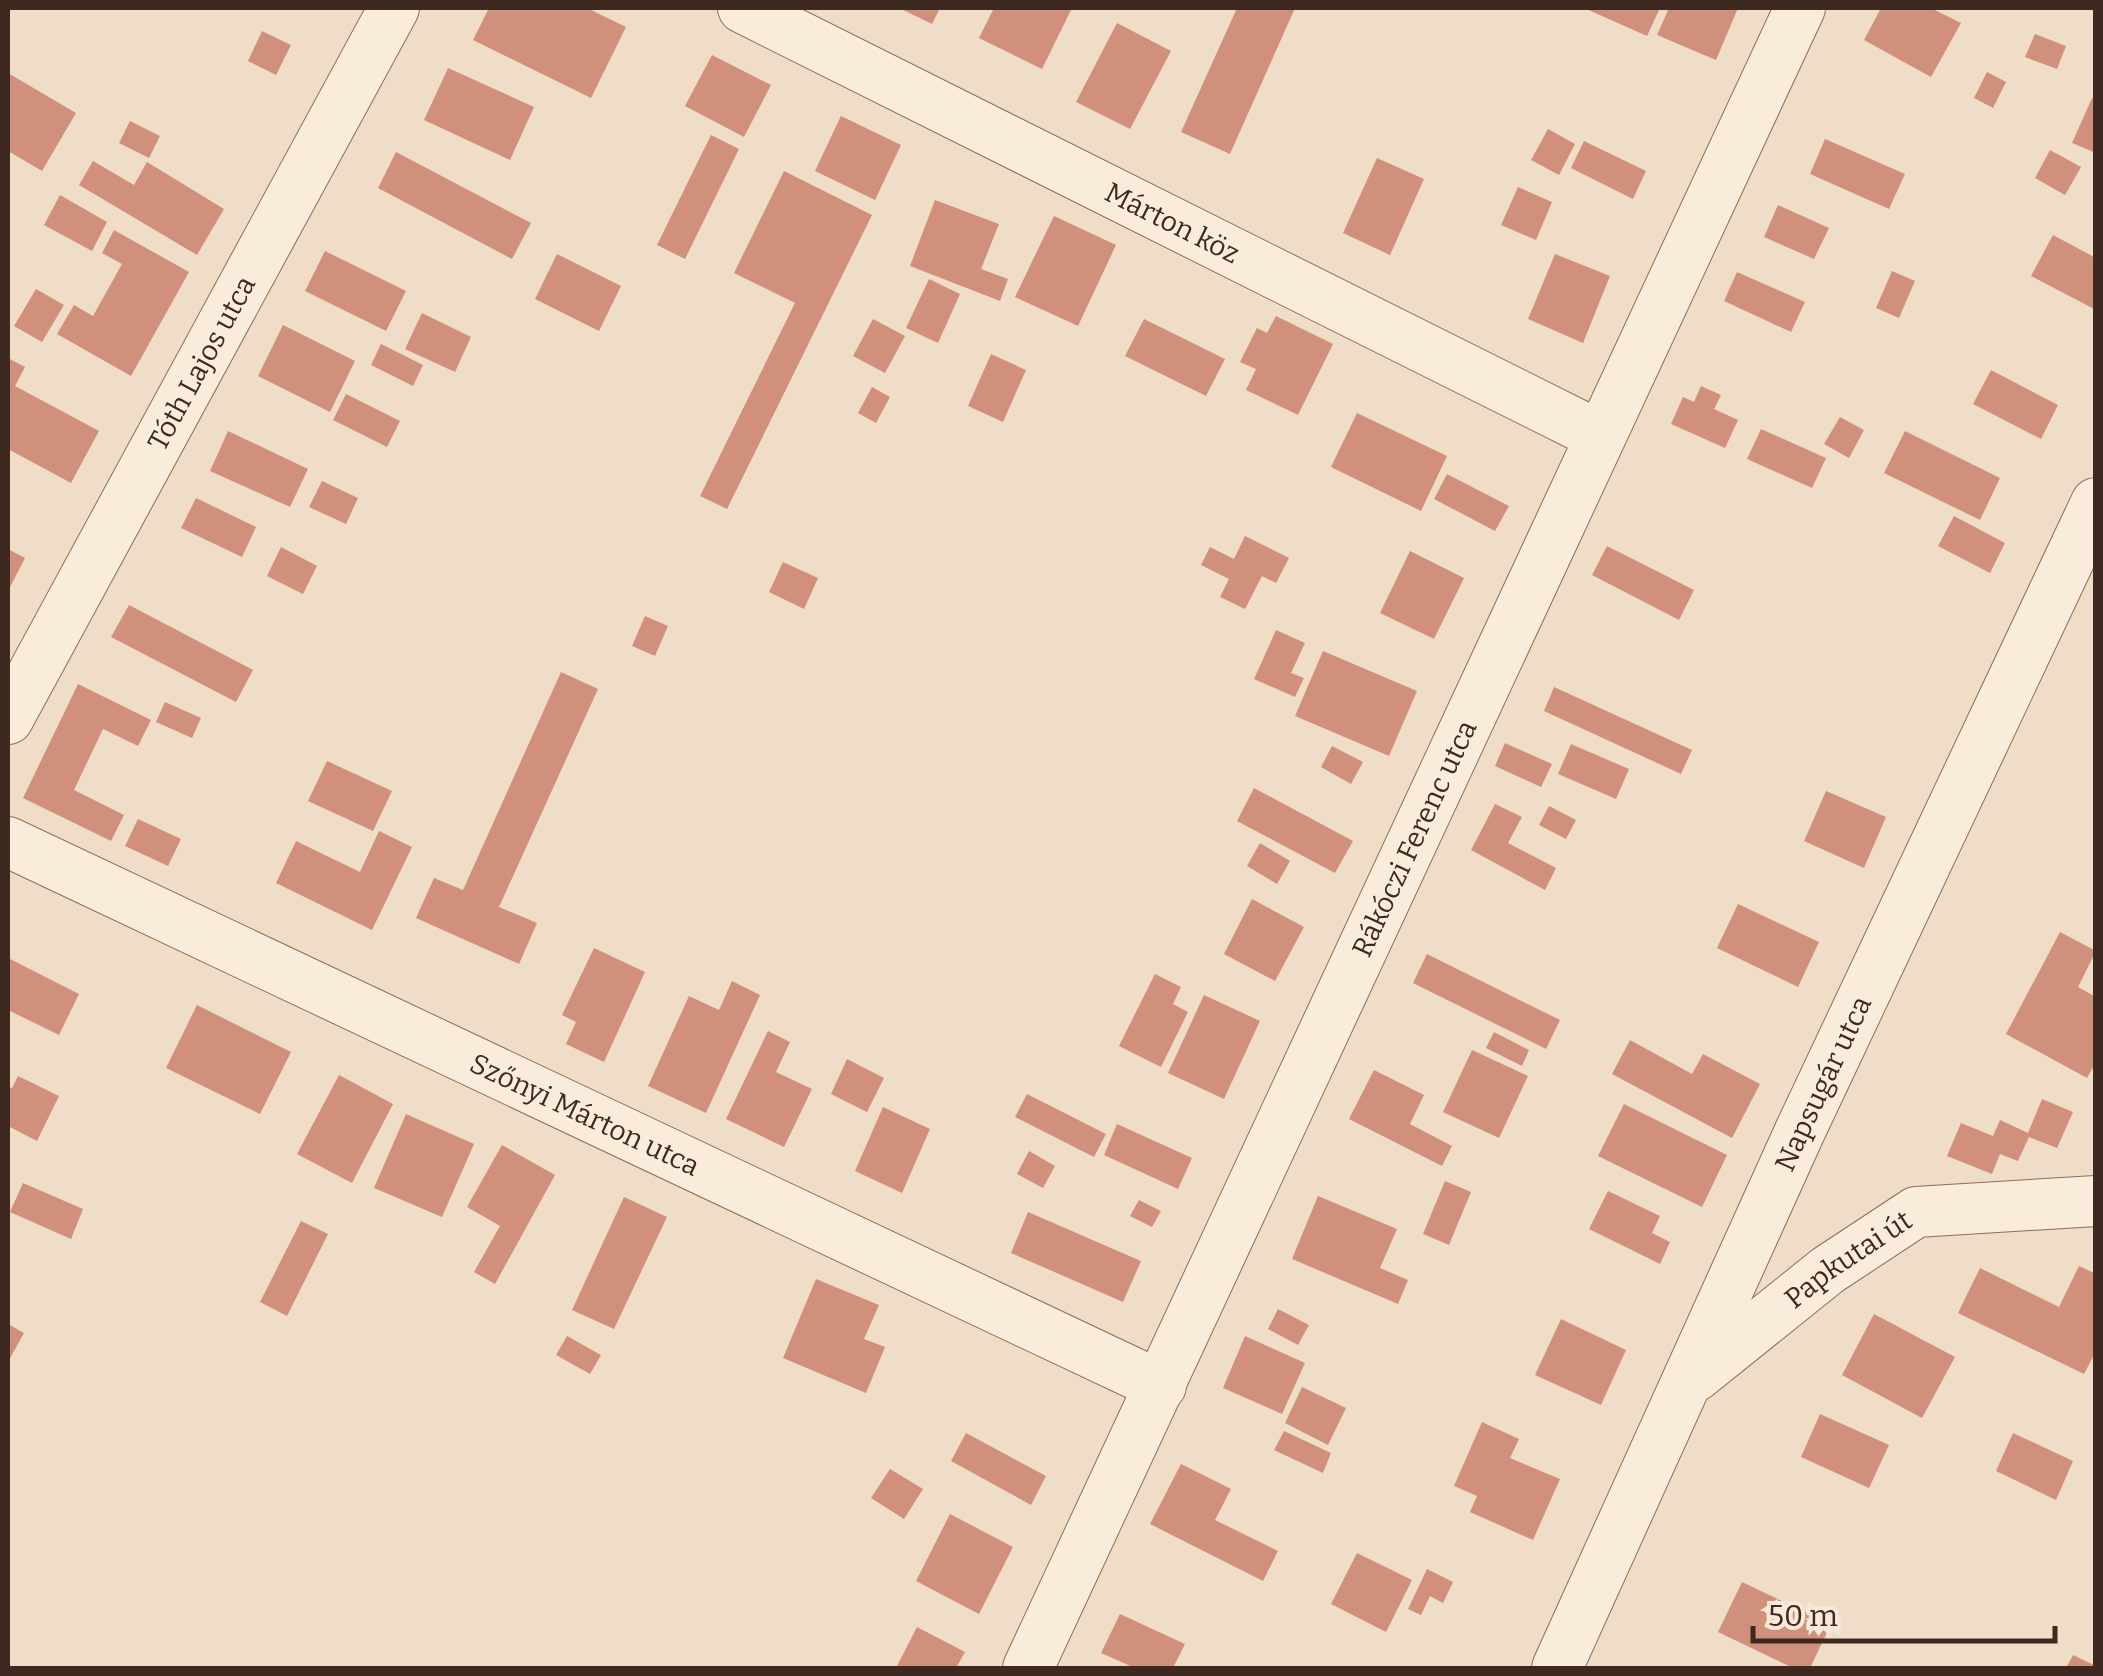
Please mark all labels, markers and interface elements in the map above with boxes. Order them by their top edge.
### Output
street label: Márton köz [1100,176,1245,270]
street label: Tóth Lajos utca [141,270,262,456]
street label: Rákóczi Ferenc utca [1345,715,1483,962]
street label: Napsugár utca [1768,991,1878,1176]
street label: Szőnyi Márton utca [465,1046,705,1183]
street label: Papkutai út [1778,1204,1918,1315]
scale bar [1753,1581,2056,1643]
text: 50 m [1768,1598,1838,1634]

